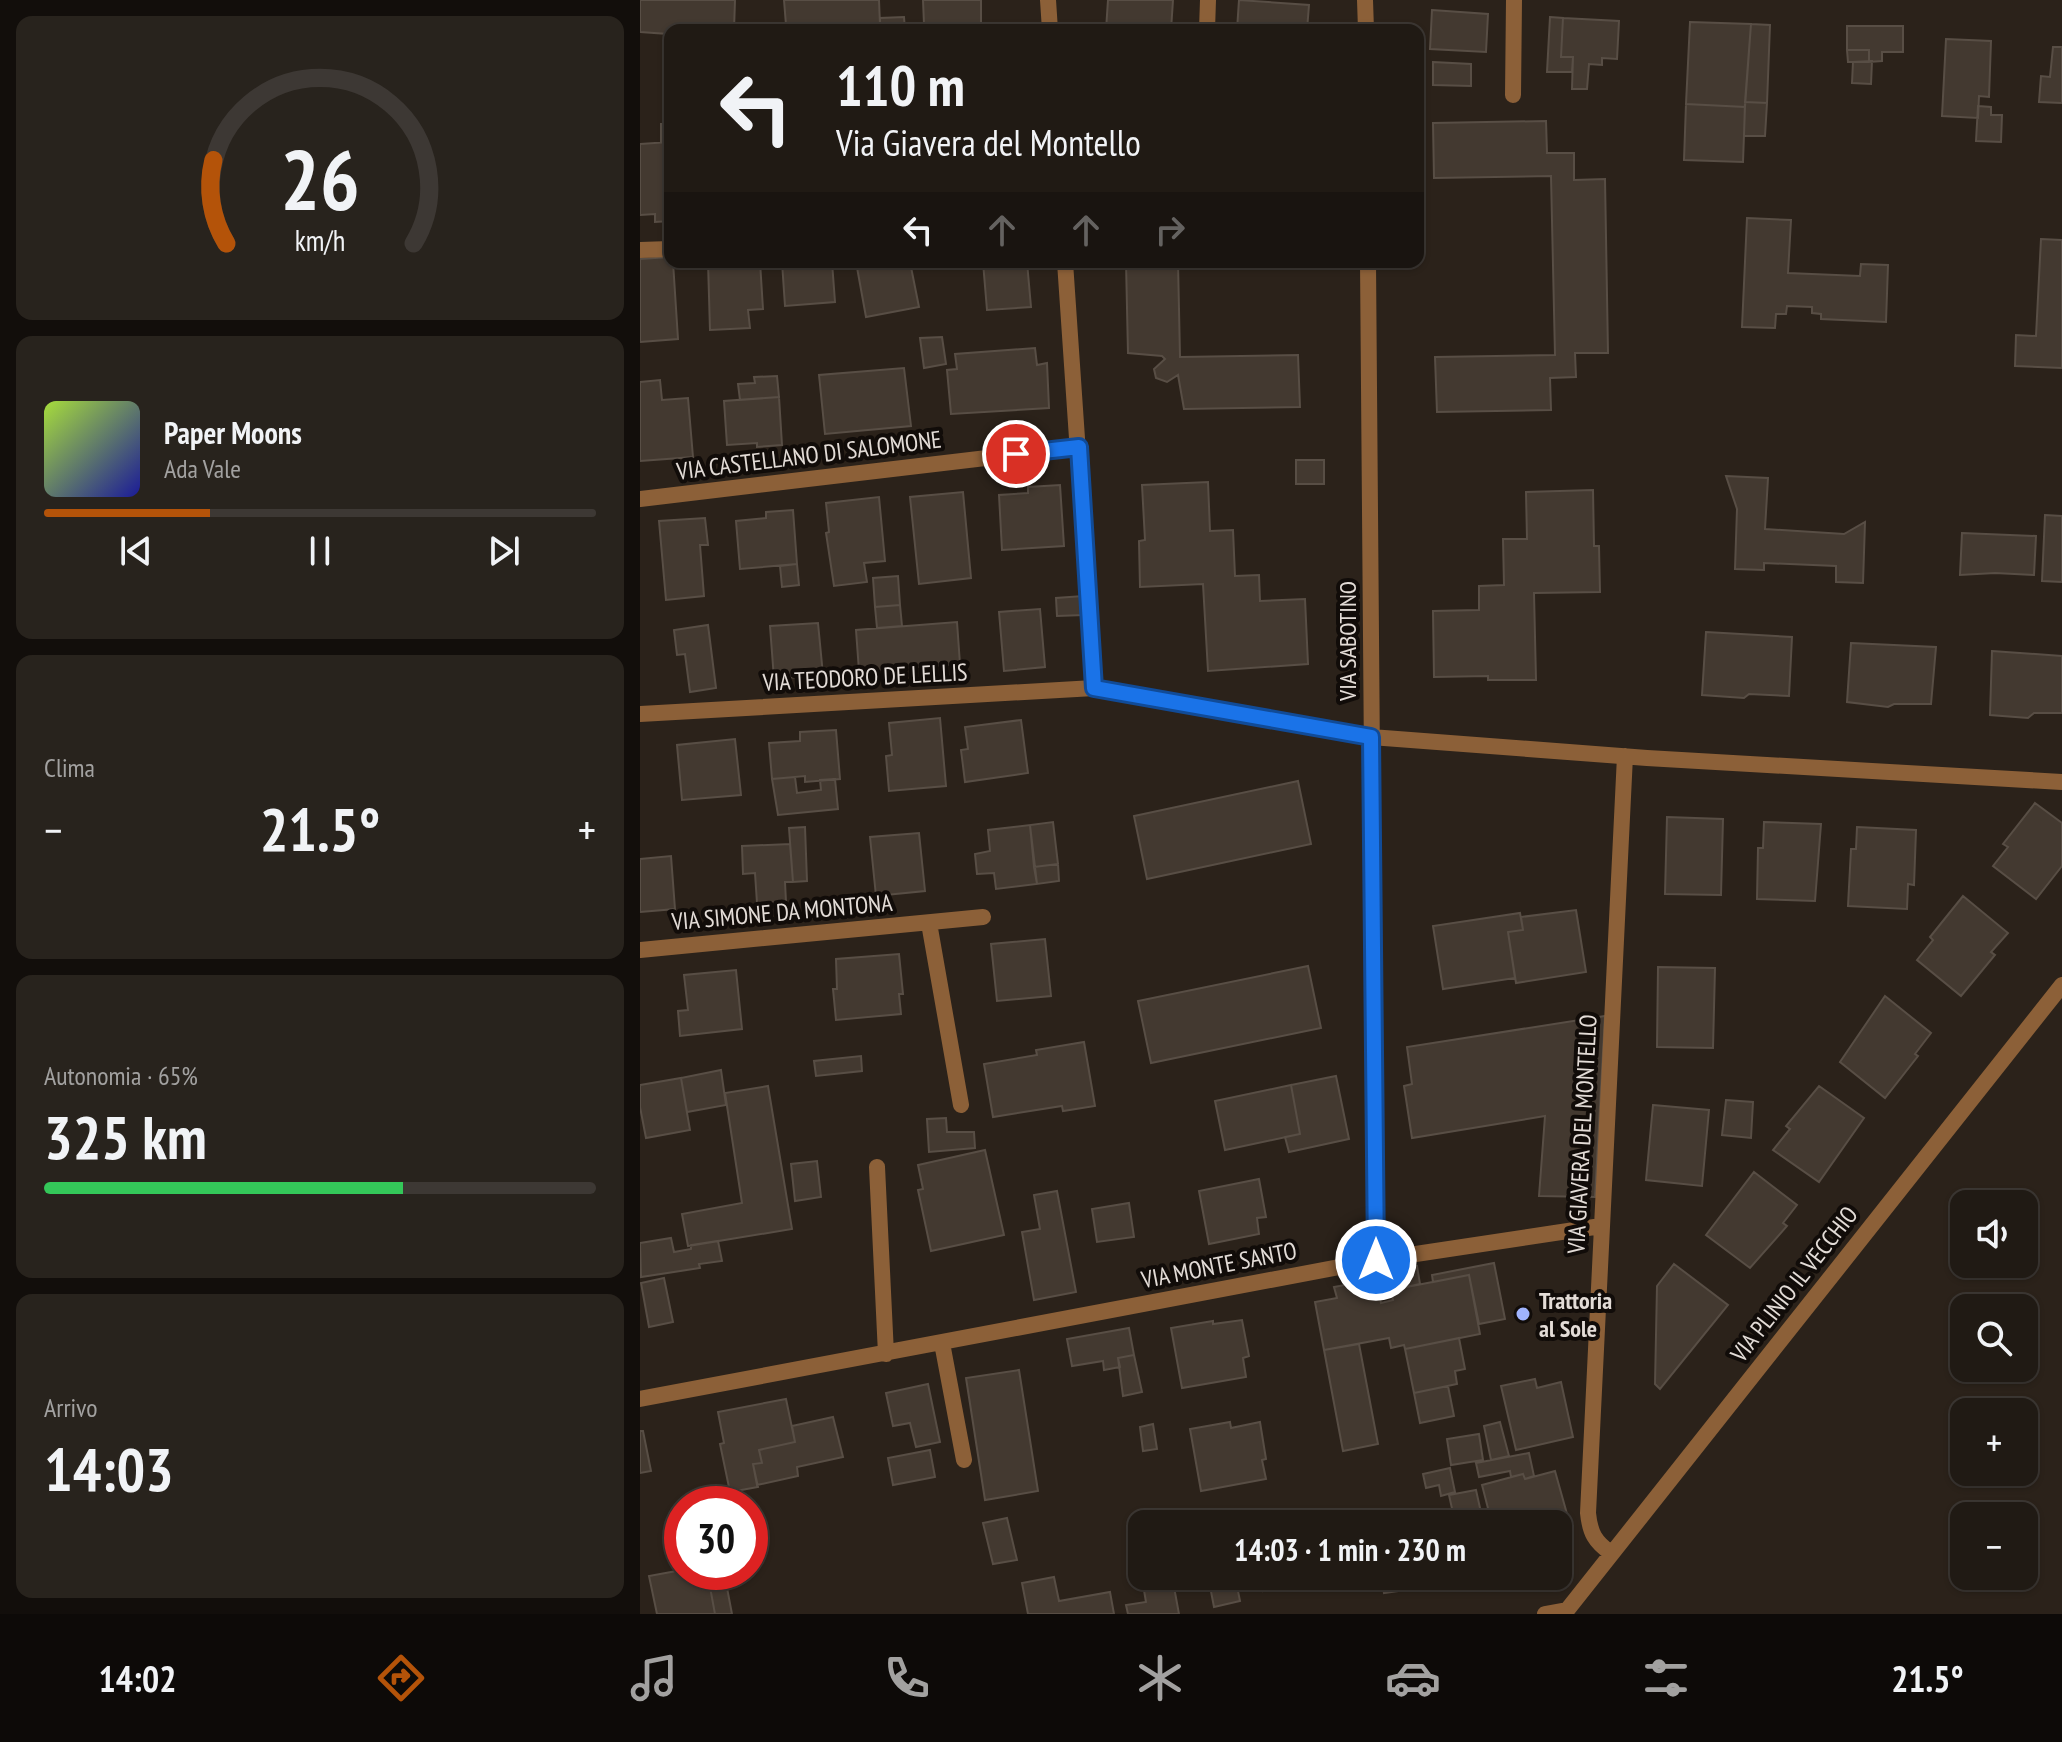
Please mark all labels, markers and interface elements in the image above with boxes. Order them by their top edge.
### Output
text: 110 m [836,49,965,121]
icon: left [704,56,808,160]
text: Via Giavera del Montello [836,119,1141,166]
text: 26 [280,124,360,232]
icon: left [896,208,940,252]
icon: ahead [980,208,1024,252]
icon: ahead [1064,208,1108,252]
icon: right [1148,208,1192,252]
text: km/h [295,222,345,259]
text: Paper Moons [164,413,302,452]
pin [982,420,1050,488]
street label: VIA CASTELLANO DI SALOMONE [674,423,943,487]
icon: arrive [994,432,1038,476]
text: Ada Vale [164,452,241,485]
icon: previous [114,529,158,573]
icon: pause [298,529,342,573]
icon: next [482,529,526,573]
street label: VIA SABOTINO [1332,581,1363,702]
street label: VIA TEODORO DE LELLIS [761,656,968,698]
text: Clima [44,751,95,784]
text: 21.5° [260,790,380,868]
text: − [44,801,62,858]
text: + [578,801,596,858]
street label: VIA SIMONE DA MONTONA [669,887,894,937]
street label: VIA GIAVERA DEL MONTELLO [1560,1014,1604,1255]
text: Autonomia · 65% [44,1059,198,1092]
text: 325 km [44,1098,207,1176]
map controls [1950,1190,2038,1590]
button: sound [1950,1190,2038,1278]
street label: VIA PLINIO IL VECCHIO [1723,1200,1864,1369]
position arrow [1334,1218,1418,1302]
street label: VIA MONTE SANTO [1138,1235,1299,1295]
place label: Trattoria al Sole [1539,1285,1612,1344]
button: search [1950,1294,2038,1382]
marker: Trattoria al Sole [1514,1305,1532,1323]
text: Arrivo [44,1391,98,1424]
button: + [1950,1398,2038,1486]
text: 14:03 [44,1430,174,1508]
speed limit sign: 30 [664,1486,768,1590]
button: − [1950,1502,2038,1590]
text: 14:03 · 1 min · 230 m [1234,1530,1466,1569]
icon: directions [373,1650,429,1706]
icon: music [626,1650,682,1706]
icon: phone [879,1650,935,1706]
icon: climate [1132,1650,1188,1706]
icon: car [1385,1650,1441,1706]
icon: filters [1638,1650,1694,1706]
text: 14:02 [98,1655,176,1702]
text: 21.5° [1891,1655,1964,1702]

